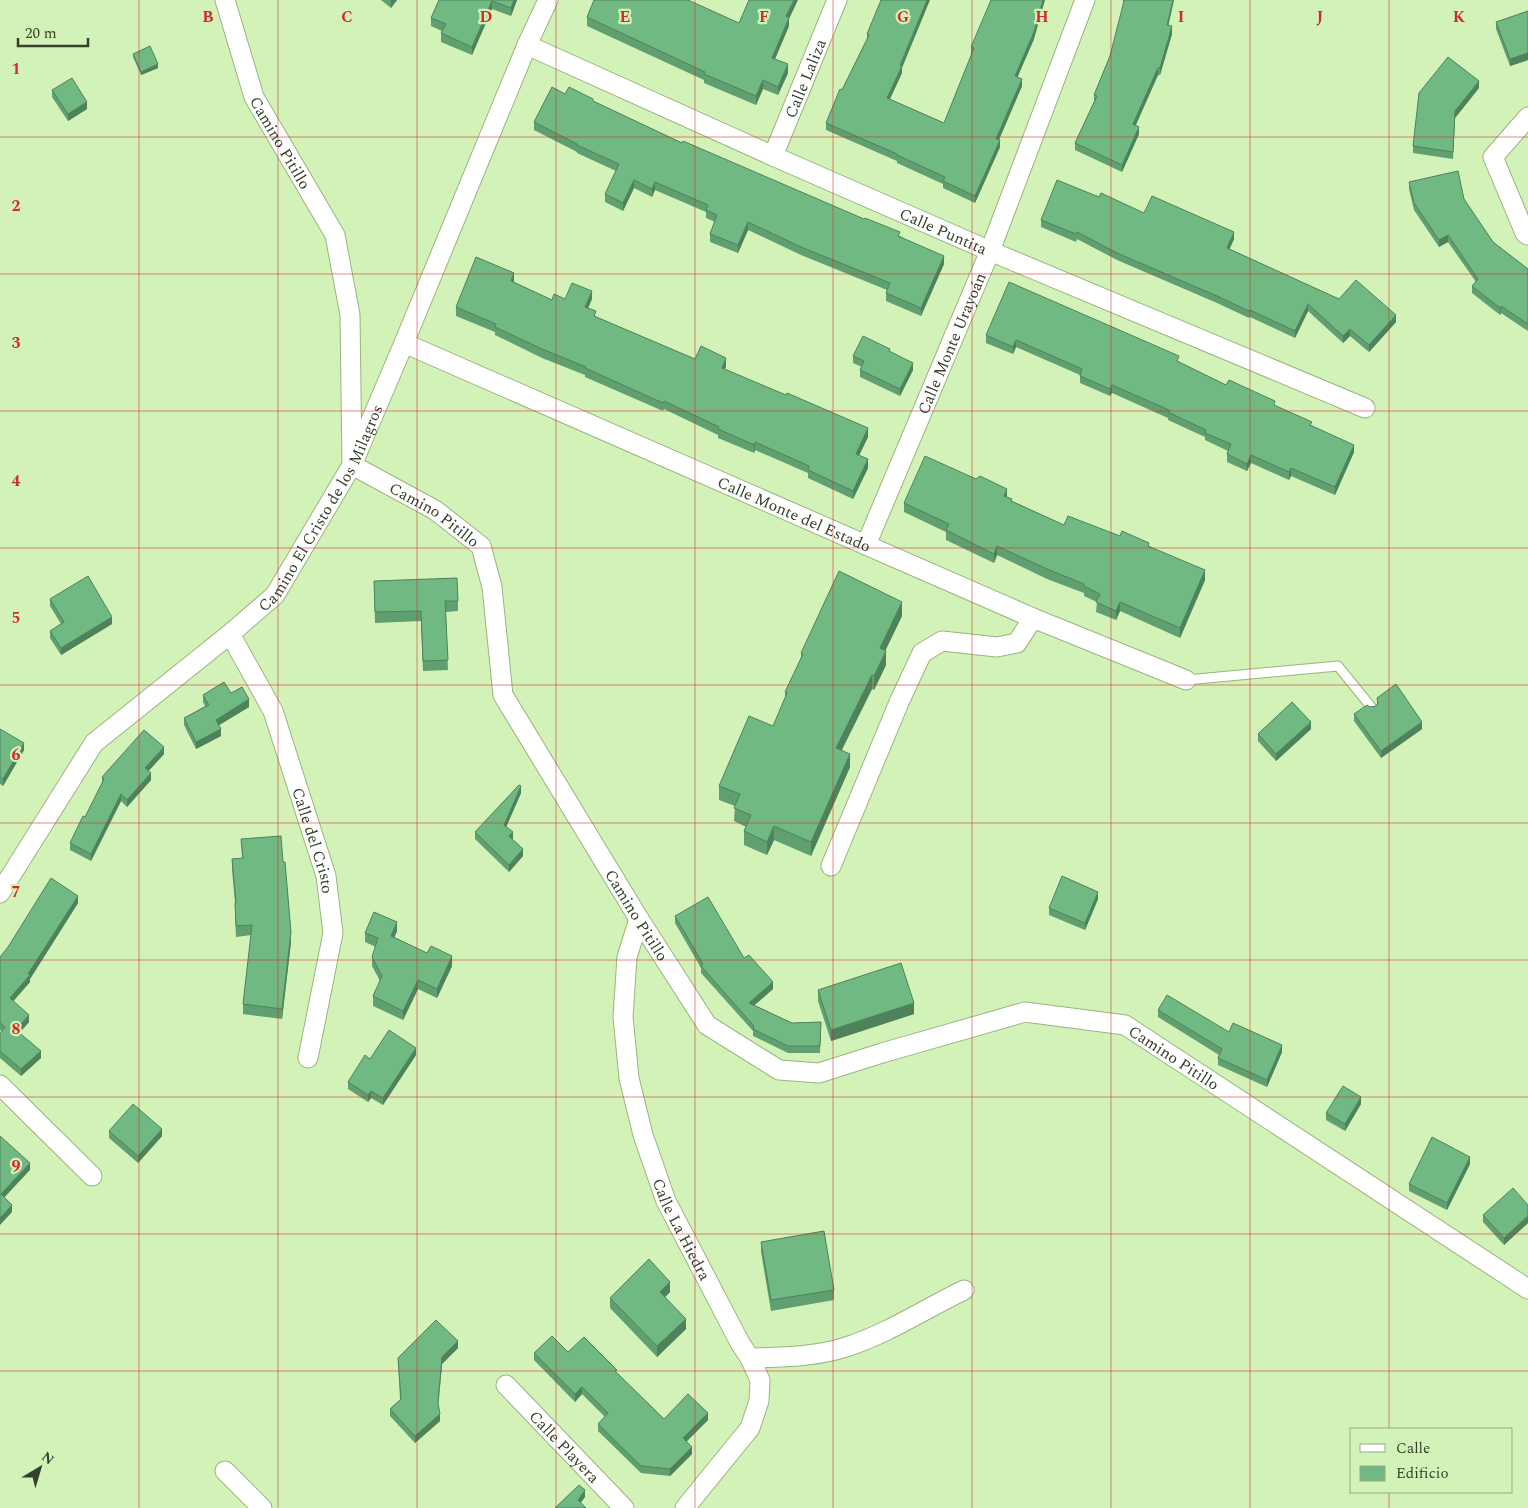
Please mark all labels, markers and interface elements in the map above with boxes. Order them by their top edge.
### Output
text: B [202,5,214,29]
text: C [341,5,353,29]
text: D [480,5,493,29]
text: E [620,5,630,29]
text: F [759,5,769,29]
text: G [897,5,909,29]
text: H [1035,5,1049,29]
text: I [1178,5,1184,29]
text: J [1317,5,1324,29]
text: K [1453,5,1466,29]
scale bar [18,15,88,47]
text: 20 m [25,22,57,45]
street label: Calle Laliza [779,35,833,122]
text: 1 [12,57,20,81]
street label: Camino Pitillo [243,92,317,194]
text: 2 [12,194,21,218]
street label: Calle Puntita [896,202,991,261]
street label: Calle Monte Urayoán [911,269,993,418]
text: 3 [12,331,21,355]
street label: Camino El Cristo de los Milagros [253,401,389,618]
text: 4 [12,469,21,493]
street label: Calle Monte del Estado [713,471,874,559]
street label: Camino Pitillo [385,476,484,554]
text: 5 [12,606,20,630]
text: 6 [12,743,21,767]
street label: Calle del Cristo [285,785,339,895]
street label: Camino Pitillo [599,865,674,966]
text: 7 [12,880,21,904]
text: 8 [12,1017,21,1041]
street label: Camino Pitillo [1124,1019,1224,1097]
text: 9 [12,1154,21,1178]
street label: Calle La Hiedra [646,1175,716,1285]
street label: Calle Playera [523,1405,605,1489]
legend [1350,1428,1513,1493]
text: Calle [1396,1437,1430,1460]
north arrow [15,1443,65,1493]
text: N [37,1446,59,1470]
text: Edificio [1396,1462,1449,1485]

